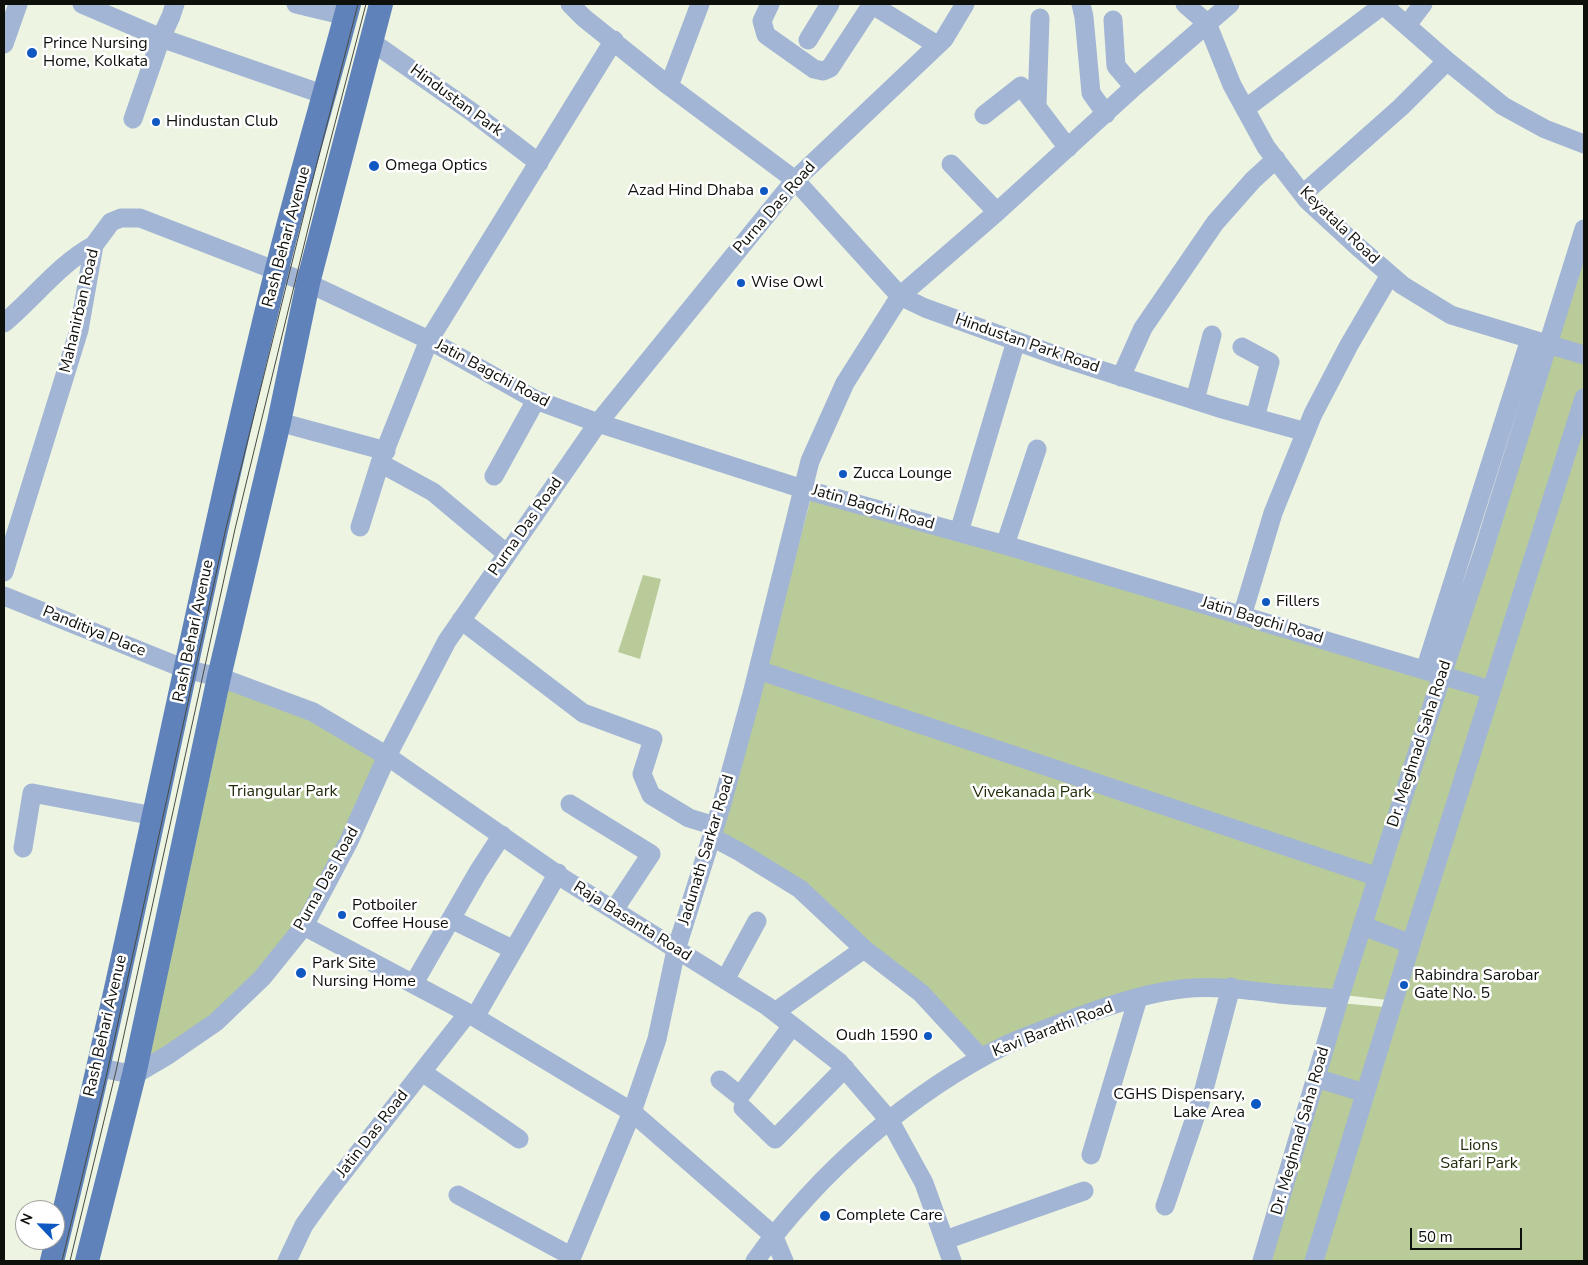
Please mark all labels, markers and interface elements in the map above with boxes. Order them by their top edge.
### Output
place label: Prince Nursing Home, Kolkata [43,34,148,72]
marker: Prince Nursing Home, Kolkata [25,46,39,60]
street label: Hindustan Park [406,61,506,141]
place label: Hindustan Club [166,112,278,132]
marker: Hindustan Club [150,116,162,128]
place label: Omega Optics [385,156,487,176]
street label: Purna Das Road [730,158,820,258]
marker: Omega Optics [367,159,381,173]
street label: Rash Behari Avenue [259,165,315,309]
place label: Azad Hind Dhaba [627,181,754,201]
street label: Keyatala Road [1295,183,1383,269]
marker: Azad Hind Dhaba [758,185,770,197]
street label: Mahanirban Road [56,247,104,375]
place label: Wise Owl [751,273,823,293]
marker: Wise Owl [735,277,747,289]
street label: Hindustan Park Road [952,310,1102,378]
street label: Jatin Bagchi Road [432,336,552,412]
place label: Zucca Lounge [853,464,952,484]
marker: Zucca Lounge [837,468,849,480]
street label: Purna Das Road [485,474,567,580]
street label: Jatin Bagchi Road [810,481,936,535]
street label: Rash Behari Avenue [170,558,218,704]
place label: Fillers [1276,592,1320,612]
street label: Jatin Bagchi Road [1199,593,1325,649]
marker: Fillers [1260,596,1272,608]
street label: Panditiya Place [40,603,148,661]
street label: Dr. Meghnad Saha Road [1384,658,1456,830]
street label: Jadunath Sarkar Road [675,773,739,927]
park label: Triangular Park [229,782,337,802]
park label: Vivekanada Park [972,783,1092,803]
street label: Purna Das Road [291,824,363,934]
street label: Raja Basanta Road [569,878,695,966]
place label: Potboiler Coffee House [352,896,449,934]
marker: Potboiler Coffee House [336,909,348,921]
street label: Rash Behari Avenue [80,953,132,1099]
place label: Park Site Nursing Home [312,954,416,992]
marker: Park Site Nursing Home [294,966,308,980]
place label: Rabindra Sarobar Gate No. 5 [1414,966,1539,1004]
marker: Rabindra Sarobar Gate No. 5 [1398,979,1410,991]
street label: Kavi Barathi Road [990,998,1116,1062]
place label: Oudh 1590 [836,1026,918,1046]
marker: Oudh 1590 [922,1030,934,1042]
street label: Dr. Meghnad Saha Road [1268,1045,1334,1217]
place label: CGHS Dispensary, Lake Area [1113,1085,1245,1123]
street label: Jatin Das Road [333,1086,413,1182]
marker: CGHS Dispensary, Lake Area [1249,1097,1263,1111]
park label: Lions Safari Park [1440,1136,1518,1174]
north arrow [15,1200,65,1250]
place label: Complete Care [836,1206,943,1226]
marker: Complete Care [818,1209,832,1223]
text: N [16,1210,38,1228]
scale bar [1413,1218,1526,1250]
text: 50 m [1418,1227,1453,1247]

